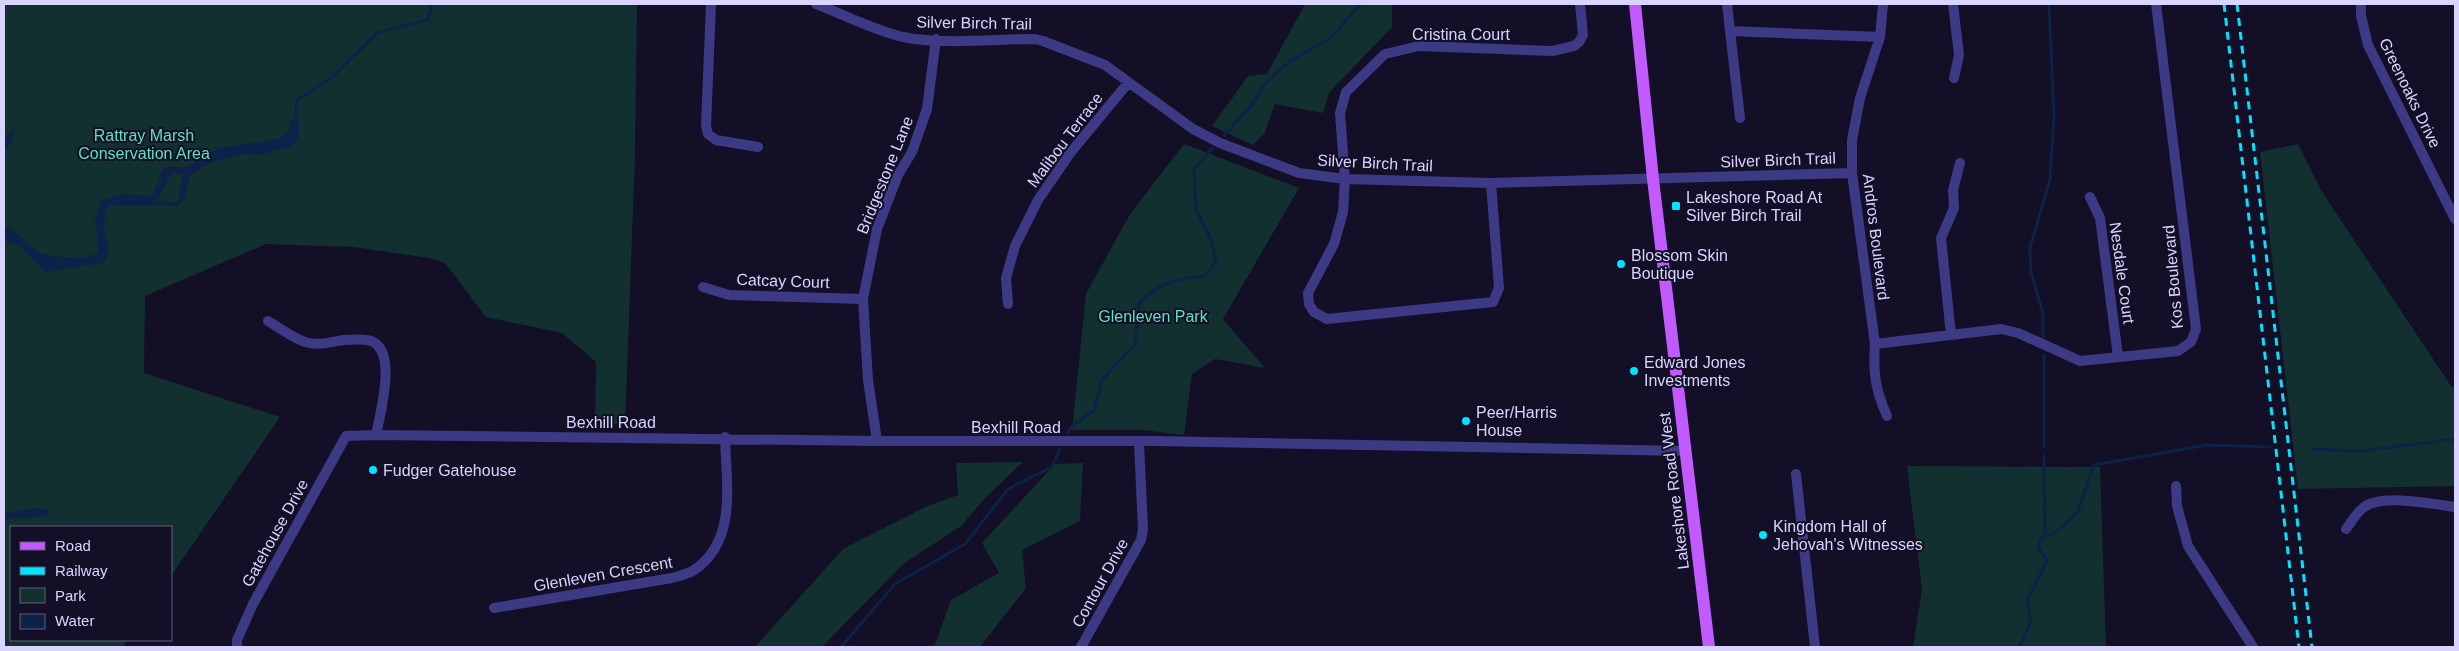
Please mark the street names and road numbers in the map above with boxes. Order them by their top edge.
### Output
street label: Silver Birch Trail [916,13,1032,33]
street label: Cristina Court [1412,26,1510,43]
street label: Greenoaks Drive [2376,35,2444,151]
street label: Malibou Terrace [1024,89,1106,190]
street label: Bridgestone Lane [854,114,916,236]
street label: Silver Birch Trail [1720,149,1836,171]
street label: Silver Birch Trail [1317,151,1433,175]
street label: Andros Boulevard [1860,173,1892,301]
street label: Nesdale Court [2106,221,2138,325]
street label: Kos Boulevard [2160,224,2186,330]
street label: Catcay Court [736,271,831,291]
street label: Lakeshore Road West [1656,411,1692,570]
street label: Bexhill Road [566,414,656,431]
street label: Bexhill Road [971,419,1061,436]
street label: Gatehouse Drive [238,476,312,590]
street label: Contour Drive [1069,536,1131,630]
street label: Glenleven Crescent [532,553,674,595]

